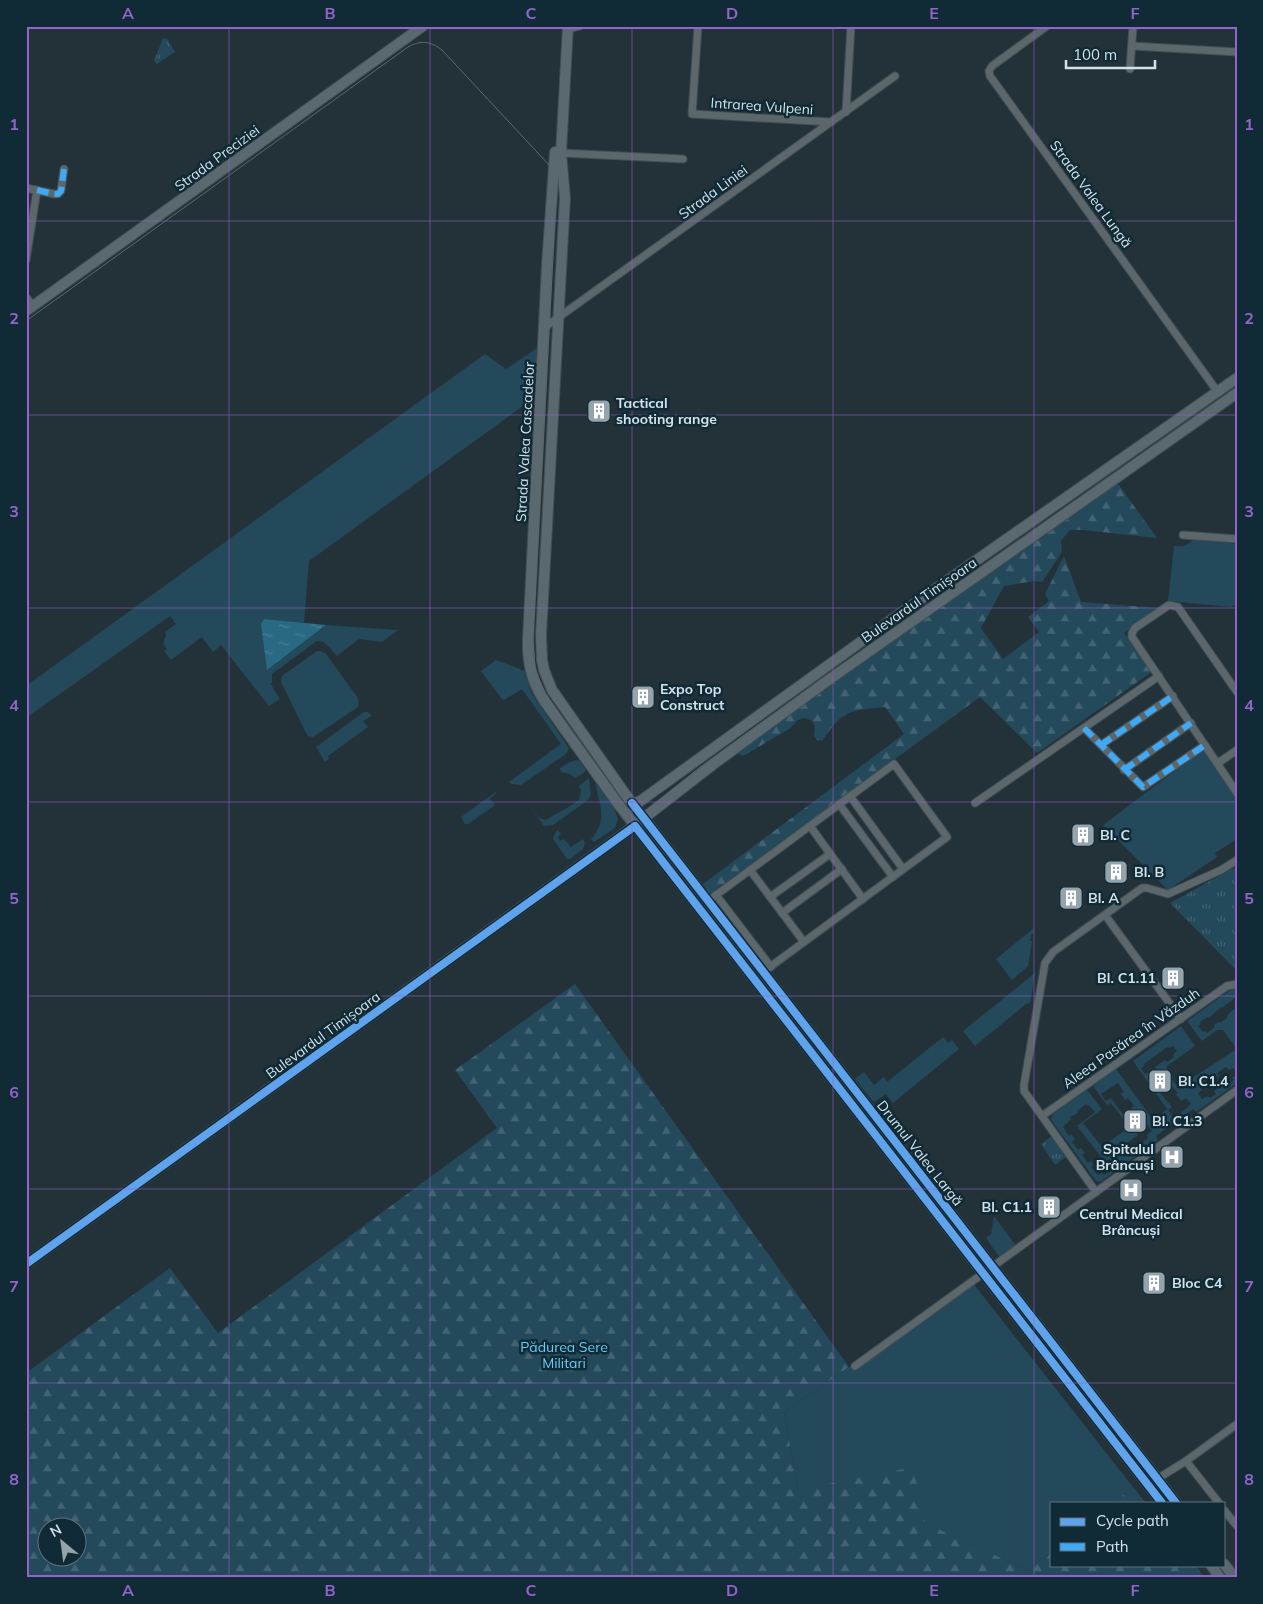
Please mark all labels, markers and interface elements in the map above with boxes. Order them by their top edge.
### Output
text: A [122,3,134,23]
text: B [324,3,336,23]
text: C [526,3,537,23]
text: D [726,3,738,23]
text: E [929,3,939,23]
text: F [1130,3,1140,23]
scale bar [1066,38,1154,70]
text: 100 m [1073,45,1117,64]
street label: Intrarea Vulpeni [710,93,814,119]
text: 1 [9,114,19,134]
text: 1 [1244,114,1254,134]
street label: Strada Preciziei [171,121,263,195]
street label: Strada Valea Lungă [1046,137,1136,251]
street label: Strada Liniei [675,161,751,223]
text: 2 [9,308,19,328]
text: 2 [1244,308,1254,328]
street label: Strada Valea Cascadelor [512,361,538,522]
place label: Tactical shooting range [616,394,717,428]
building icon: Tactical shooting range [586,398,612,424]
text: 3 [9,501,19,521]
text: 3 [1244,501,1254,521]
street label: Bulevardul Timișoara [858,553,980,647]
place label: Expo Top Construct [660,680,725,714]
building icon: Expo Top Construct [630,684,656,710]
text: 4 [9,695,19,715]
text: 4 [1244,695,1254,715]
building icon: Bl. C [1070,822,1096,848]
place label: Bl. C [1100,826,1130,844]
building icon: Bl. B [1103,859,1129,885]
place label: Bl. B [1134,863,1165,881]
building icon: Bl. A [1058,885,1084,911]
text: 5 [9,888,19,908]
text: 5 [1244,888,1254,908]
place label: Bl. A [1088,889,1120,907]
building icon: Bl. C1.11 [1160,965,1186,991]
place label: Bl. C1.11 [1097,969,1156,987]
street label: Aleea Pasărea în Văzduh [1059,984,1203,1092]
street label: Bulevardul Timișoara [262,988,384,1082]
building icon: Bl. C1.4 [1147,1068,1173,1094]
place label: Bl. C1.4 [1178,1072,1229,1090]
text: 6 [9,1082,19,1102]
text: 6 [1244,1082,1254,1102]
street label: Drumul Valea Largă [873,1097,967,1209]
building icon: Bl. C1.3 [1122,1108,1148,1134]
place label: Bl. C1.3 [1152,1112,1202,1130]
place label: Spitalul Brâncuși [1096,1140,1154,1174]
hospital icon: Spitalul Brâncuși [1159,1144,1185,1170]
hospital icon: Centrul Medical Brâncuși [1118,1177,1144,1203]
building icon: Bl. C1.1 [1036,1194,1062,1220]
place label: Bl. C1.1 [982,1198,1032,1216]
place label: Centrul Medical Brâncuși [1079,1205,1183,1239]
building icon: Bloc C4 [1141,1270,1167,1296]
place label: Bloc C4 [1172,1274,1223,1292]
text: 7 [9,1276,19,1296]
text: 7 [1244,1276,1254,1296]
park label: Pădurea Sere Militari [520,1338,608,1372]
text: 8 [9,1469,19,1489]
text: 8 [1244,1469,1254,1489]
legend [1050,1502,1226,1566]
text: Cycle path [1096,1511,1169,1530]
north arrow [38,1516,88,1566]
text: N [47,1520,65,1541]
text: Path [1096,1537,1128,1556]
text: A [122,1580,134,1600]
text: B [324,1580,336,1600]
text: C [526,1580,537,1600]
text: D [726,1580,738,1600]
text: E [929,1580,939,1600]
text: F [1130,1580,1140,1600]

